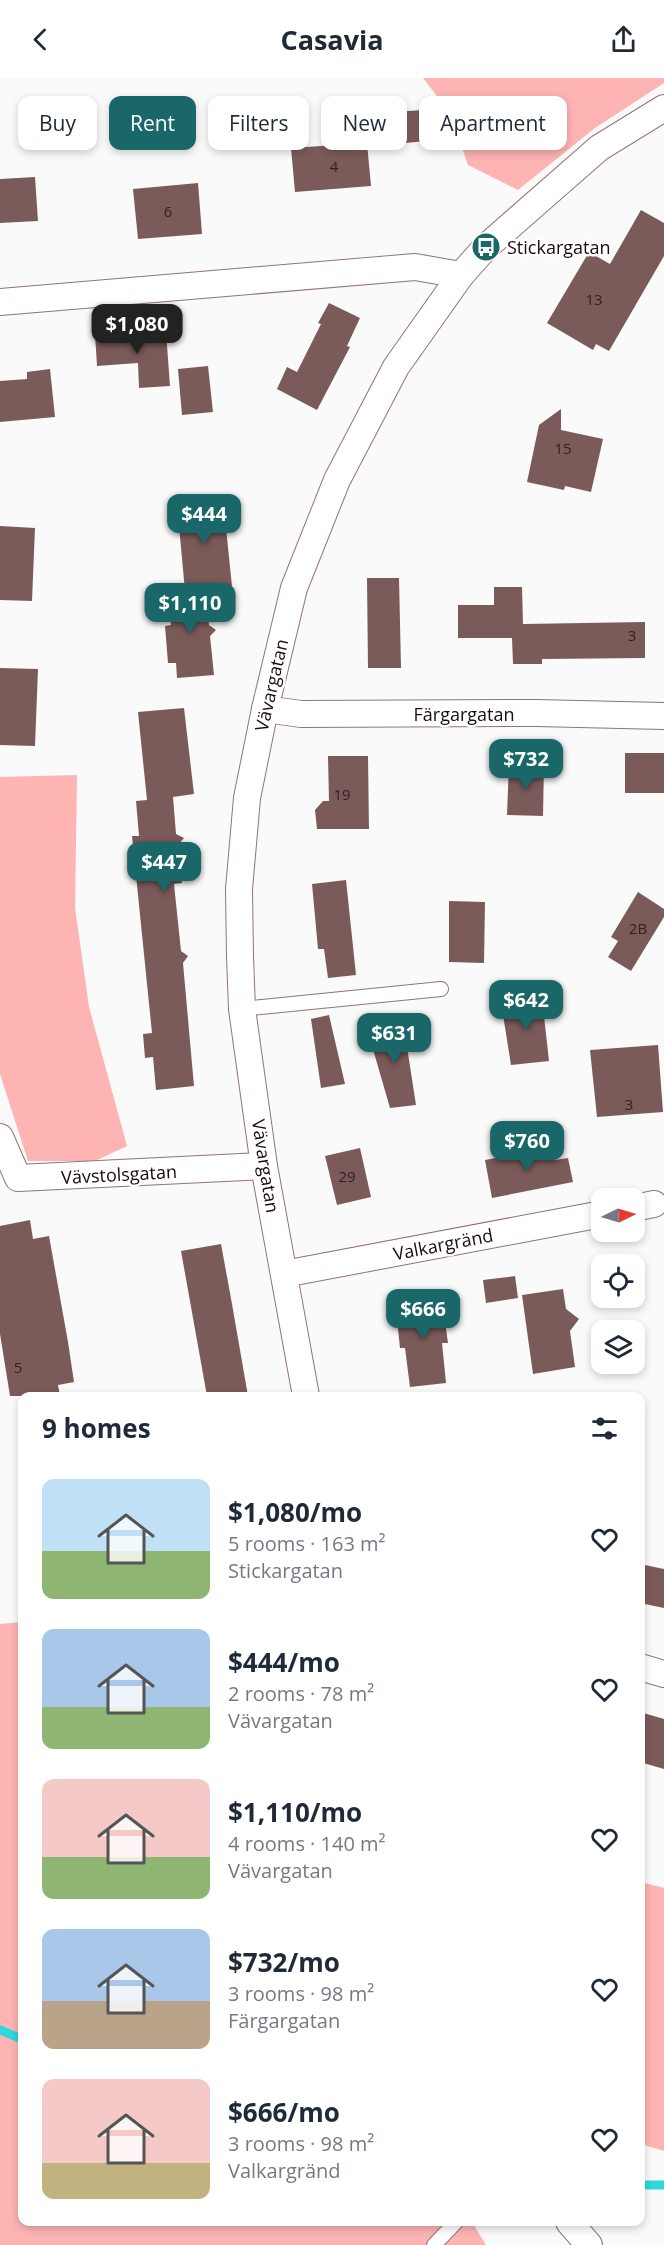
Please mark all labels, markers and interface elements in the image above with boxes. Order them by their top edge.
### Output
text: Casavia [280,21,384,58]
icon: back [24,23,57,56]
icon: share [607,23,640,56]
chip: Buy [18,96,97,150]
chip: Rent [109,96,196,150]
chip: Filters [208,96,309,150]
chip: New [321,96,407,150]
chip: Apartment [419,96,567,150]
house number: 4 [330,156,339,176]
house number: 6 [164,201,172,221]
bus stop icon: Stickargatan [470,231,502,263]
place label: Stickargatan [507,235,611,259]
house number: 13 [585,289,603,309]
pin: $1,080 [88,304,186,355]
text: $1,080 [106,310,168,337]
house number: 15 [554,438,572,458]
pin: $444 [168,494,240,545]
text: $444 [181,500,227,527]
pin: $1,110 [141,583,239,634]
text: $1,110 [159,589,221,616]
house number: 3 [628,625,636,645]
street label: Vävargatan [249,636,293,734]
street label: Färgargatan [413,702,515,726]
pin: $732 [490,739,562,790]
text: $732 [503,745,549,772]
house number: 19 [333,784,351,804]
pin: $447 [128,842,200,893]
text: $447 [141,848,187,875]
house number: 2B [629,918,647,938]
pin: $642 [490,980,562,1031]
text: $642 [503,986,549,1013]
pin: $631 [358,1013,430,1064]
text: $631 [371,1019,417,1046]
house number: 3 [625,1094,633,1114]
street label: Vävargatan [247,1118,285,1214]
pin: $760 [491,1121,563,1172]
text: $760 [504,1127,550,1154]
street label: Vävstolsgatan [60,1159,178,1189]
house number: 29 [338,1166,356,1186]
north arrow [591,1188,645,1242]
map controls [591,1188,645,1374]
street label: Valkargränd [391,1223,495,1265]
button: locate [591,1254,645,1308]
pin: $666 [387,1289,459,1340]
text: $666 [400,1295,446,1322]
button: layers [591,1320,645,1374]
house number: 5 [14,1357,22,1377]
text: 9 homes [42,1410,151,1446]
icon: filters [588,1412,621,1445]
text: $1,080/mo [228,1494,362,1530]
icon: home [90,1503,162,1575]
icon: heart [588,1523,621,1556]
text: 5 rooms · 163 m² [228,1530,386,1557]
text: Stickargatan [228,1557,343,1584]
text: $444/mo [228,1644,340,1680]
icon: home [90,1653,162,1725]
icon: heart [588,1673,621,1706]
text: 2 rooms · 78 m² [228,1680,374,1707]
text: Vävargatan [228,1707,333,1734]
text: $1,110/mo [228,1794,362,1830]
icon: home [90,1803,162,1875]
icon: heart [588,1823,621,1856]
text: 4 rooms · 140 m² [228,1830,386,1857]
text: Vävargatan [228,1857,333,1884]
text: $732/mo [228,1944,340,1980]
icon: home [90,1953,162,2025]
icon: heart [588,1973,621,2006]
text: 3 rooms · 98 m² [228,1980,374,2007]
text: Färgargatan [228,2007,340,2034]
text: $666/mo [228,2094,340,2130]
icon: home [90,2103,162,2175]
icon: heart [588,2123,621,2156]
text: 3 rooms · 98 m² [228,2130,374,2157]
text: Valkargränd [228,2157,341,2184]

